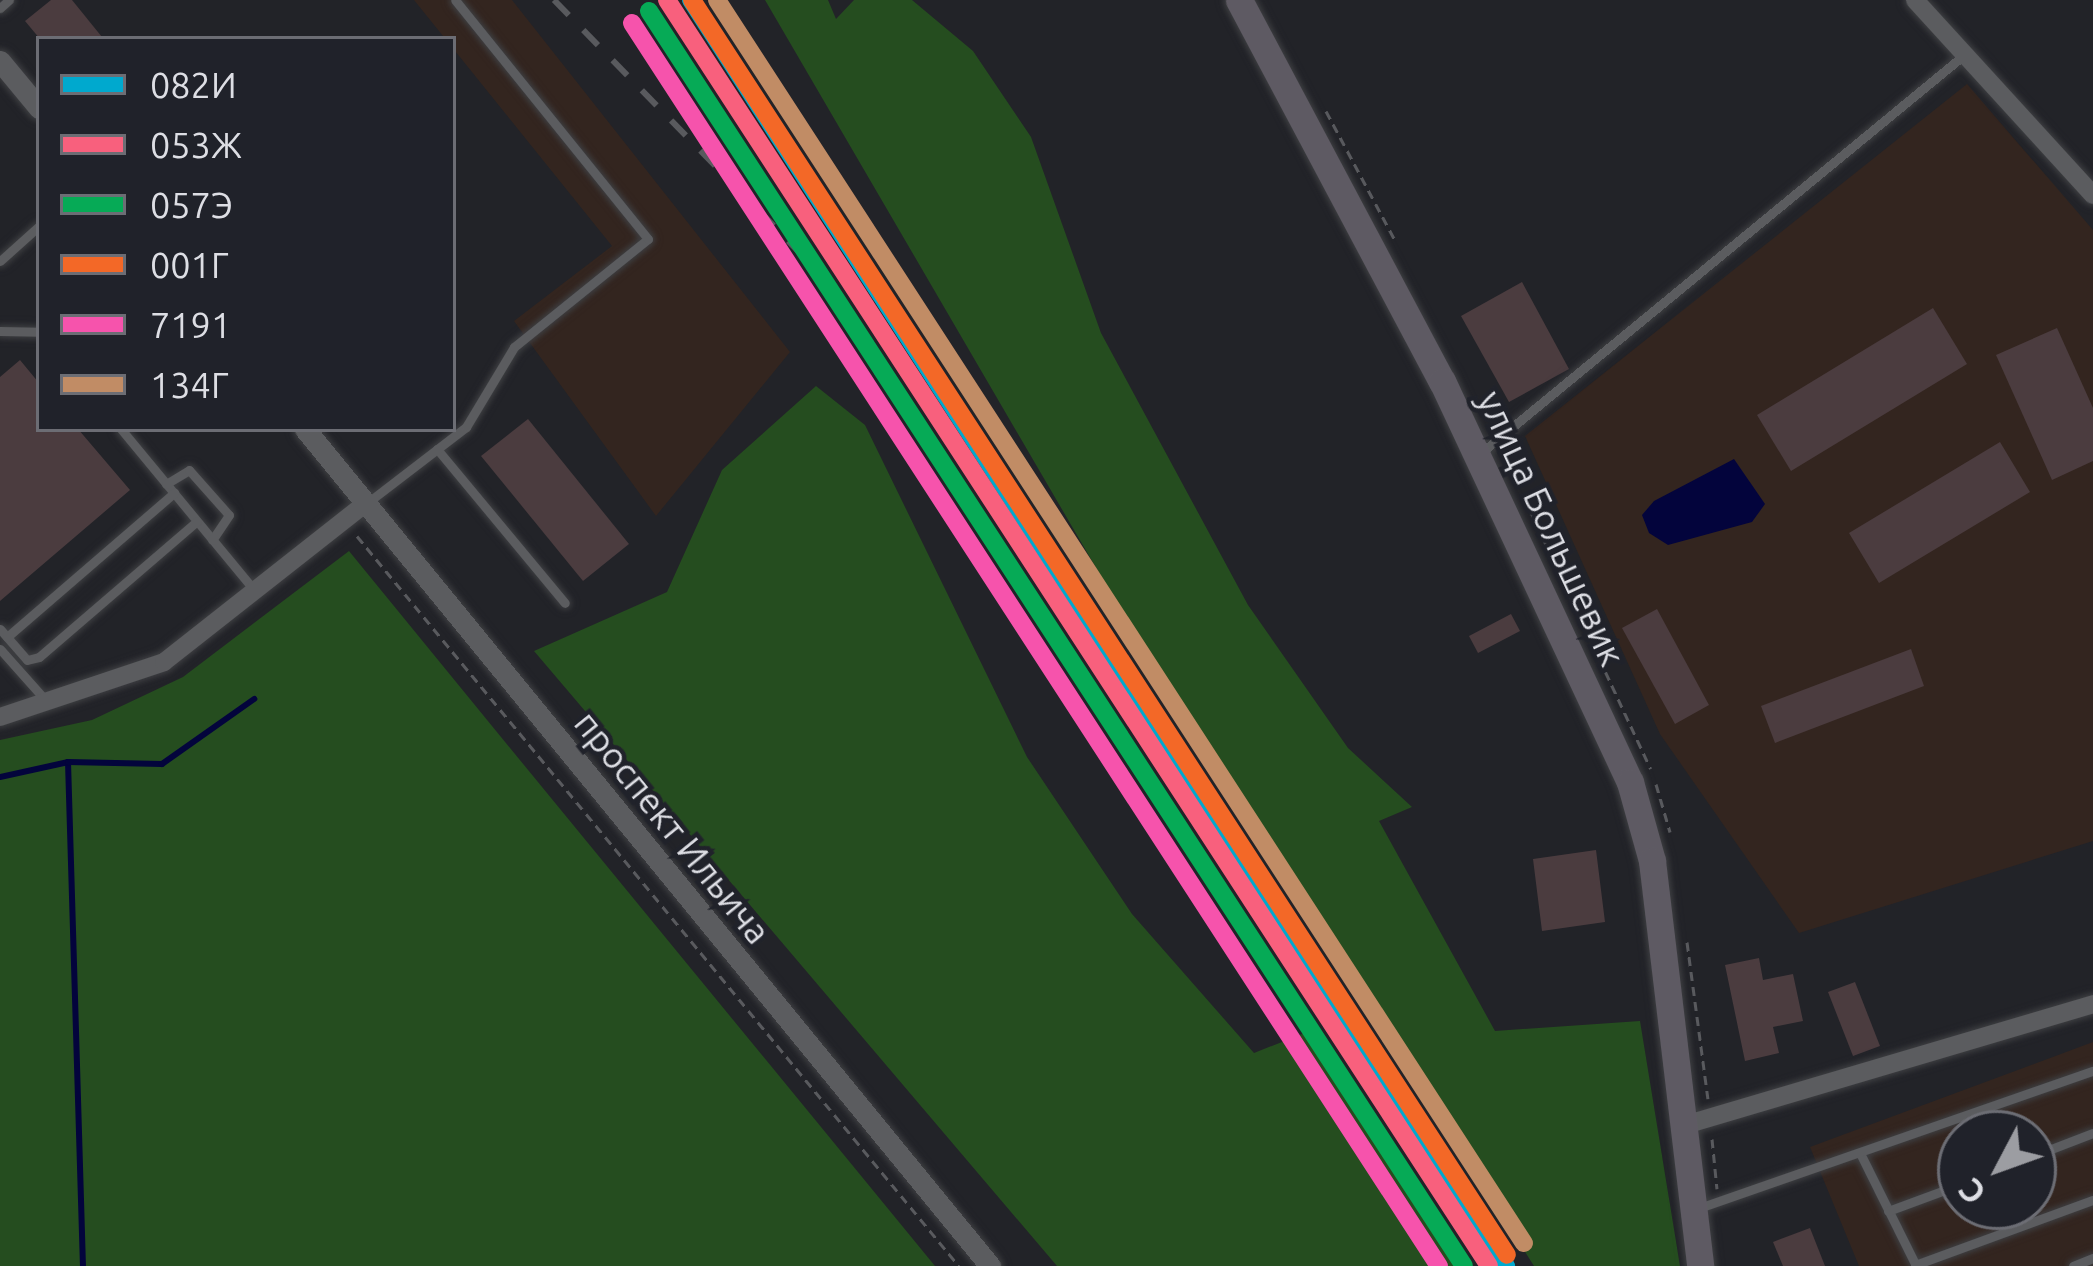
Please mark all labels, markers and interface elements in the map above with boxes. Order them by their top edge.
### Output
legend [36,36,456,432]
text: 082И [150,64,237,105]
text: 053Ж [150,124,242,165]
text: 057Э [150,184,233,225]
text: 001Г [150,244,229,285]
text: 7191 [150,304,231,345]
text: 134Г [150,364,229,405]
street label: улица Большевик [1469,384,1635,672]
street label: проспект Ильича [566,702,780,952]
north arrow [1937,1110,2057,1230]
text: С [1951,1172,1993,1212]

